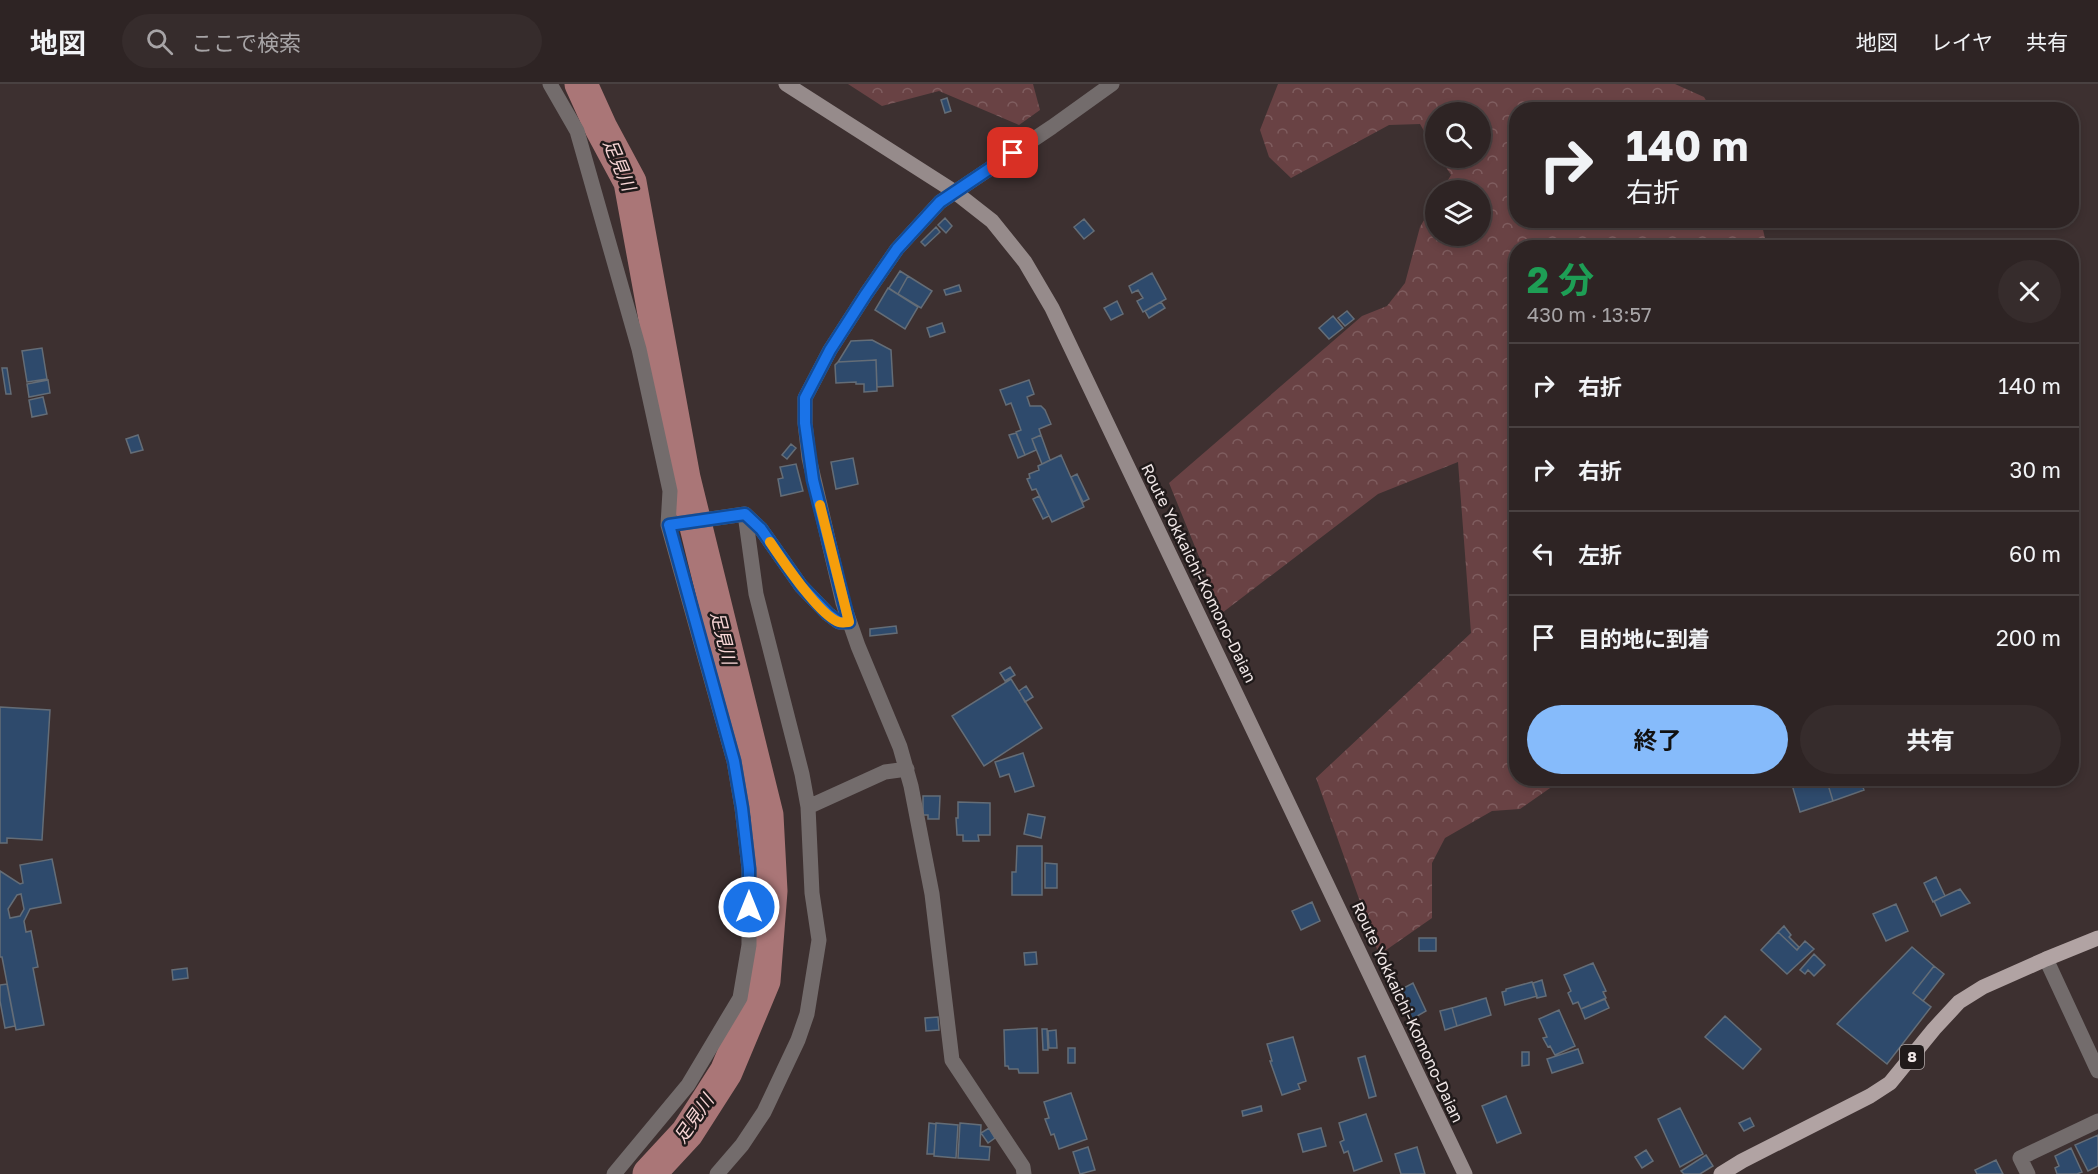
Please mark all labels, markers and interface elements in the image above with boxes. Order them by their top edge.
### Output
search box [122,14,542,68]
icon: search [143,25,176,58]
text: 地図 [30,26,86,59]
text: ここで検索 [191,29,301,56]
text: 地図 [1856,29,1898,55]
text: レイヤ [1931,29,1993,55]
text: 共有 [2026,29,2068,55]
map controls [1425,102,1491,246]
button: search [1425,102,1491,168]
text: 140 m [1626,120,1748,170]
icon: right [1527,126,1605,204]
pin [987,127,1038,178]
water label: 足見川 [599,135,641,196]
icon: arrive [996,136,1029,169]
text: 右折 [1626,176,1680,208]
button: layers [1425,180,1491,246]
text: 2 分 [1527,258,1594,301]
button: close [1998,260,2061,323]
text: 430 m · 13:57 [1527,302,1652,326]
icon: right [1527,369,1560,402]
text: 140 m [1998,372,2061,399]
text: 右折 [1578,373,1622,400]
icon: right [1527,453,1560,486]
text: 30 m [2010,456,2061,483]
text: 右折 [1578,457,1622,484]
street label: Route Yokkaichi-Komono-Daian [1137,460,1261,686]
icon: left [1527,537,1560,570]
text: 60 m [2009,540,2061,567]
text: 左折 [1578,541,1622,568]
water label: 足見川 [707,609,742,669]
icon: arrive [1527,621,1560,654]
text: 200 m [1996,624,2061,651]
text: 目的地に到着 [1578,625,1710,652]
button: 終了 [1527,705,1788,774]
button: 共有 [1800,705,2061,774]
position arrow [717,875,781,939]
street label: Route Yokkaichi-Komono-Daian [1348,898,1468,1126]
road number: 8 [1900,1045,1924,1069]
water label: 足見川 [669,1088,719,1147]

